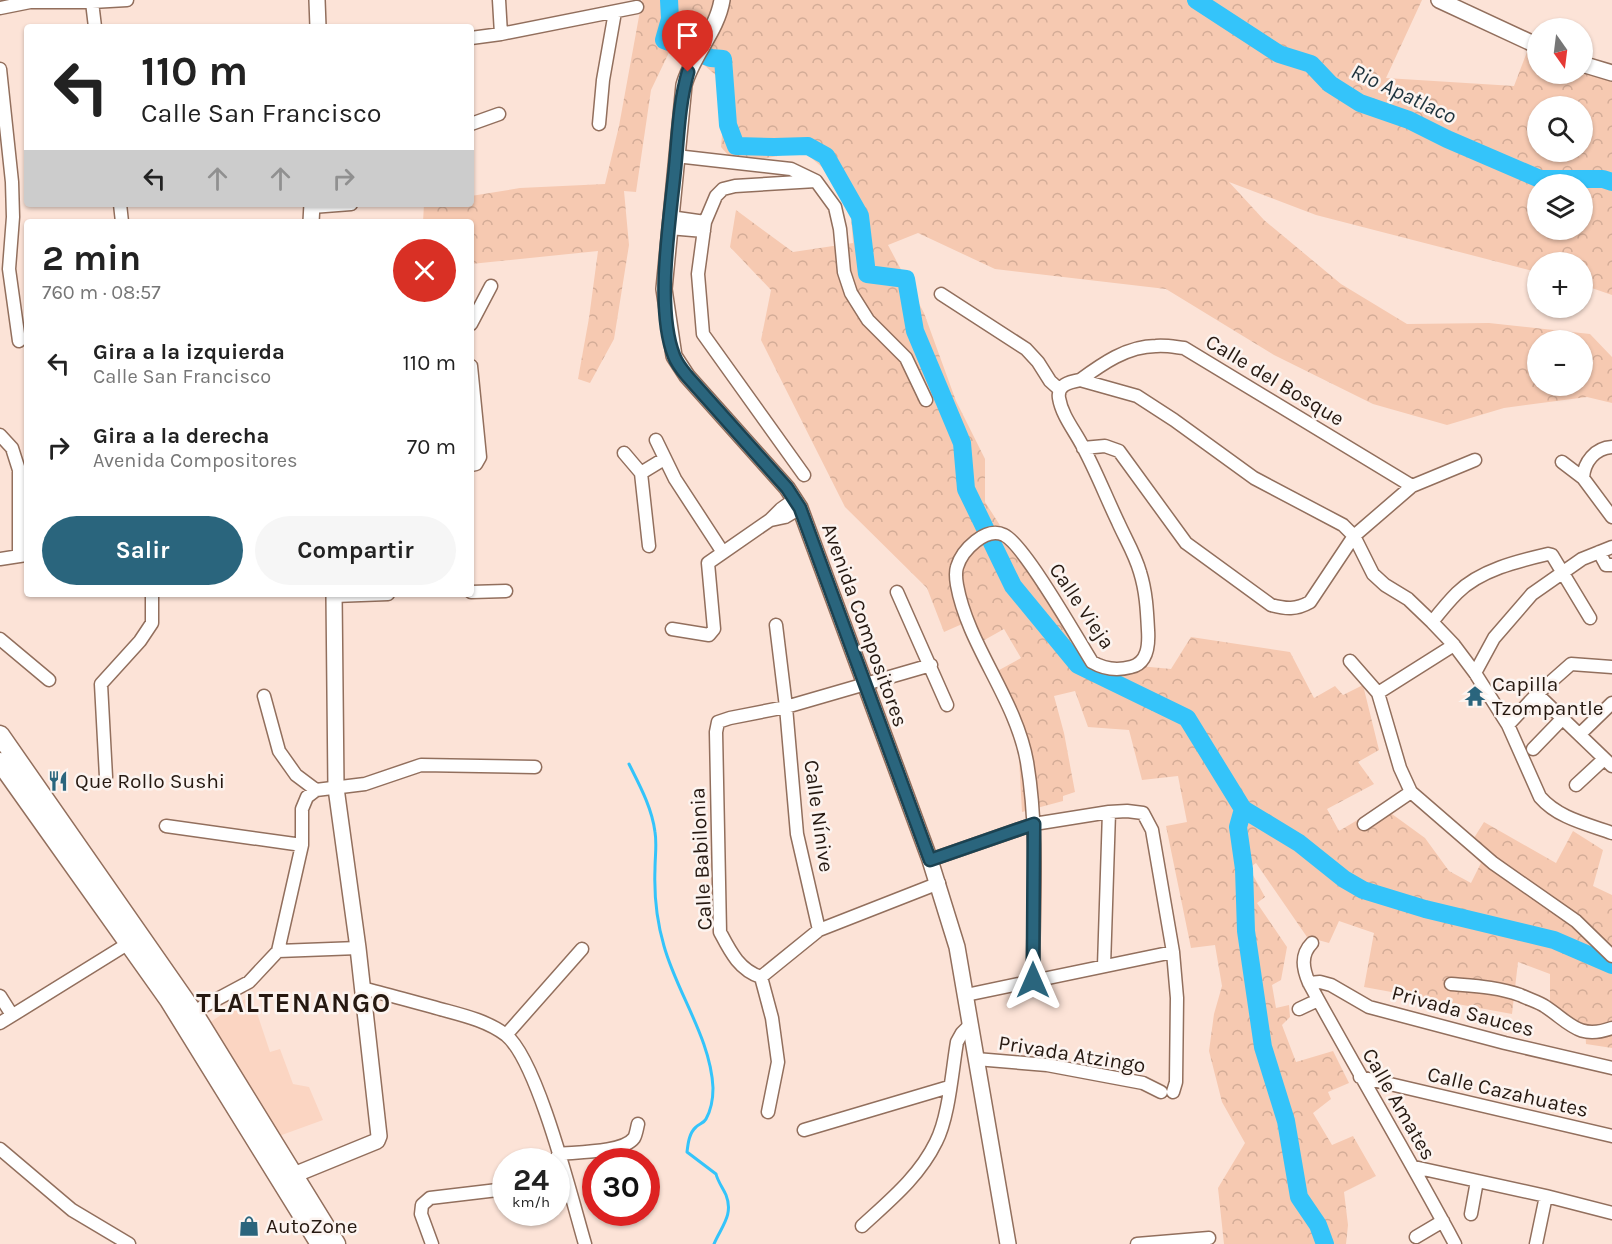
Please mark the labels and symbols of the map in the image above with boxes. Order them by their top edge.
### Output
pin [662,10,713,72]
north arrow [1527,18,1593,84]
water label: Rio Apatlaco [1347,58,1460,130]
street label: Calle del Bosque [1201,329,1349,431]
street label: Avenida Compositores [817,520,913,730]
street label: Calle Vieja [1044,558,1120,654]
place label: Capilla Tzompantle [1492,672,1604,720]
temple icon: Capilla Tzompantle [1463,684,1487,708]
street label: Calle Nínive [799,758,839,874]
restaurant icon: Que Rollo Sushi [46,769,70,793]
place label: Que Rollo Sushi [75,769,225,793]
street label: Calle Babilonia [685,787,717,931]
position arrow [1001,948,1065,1012]
street label: Privada Sauces [1389,980,1537,1042]
district label: TLALTENANGO [196,987,392,1019]
street label: Privada Atzingo [997,1031,1147,1077]
street label: Calle Amates [1357,1044,1441,1164]
street label: Calle Cazahuates [1425,1062,1591,1122]
speed limit sign: 30 [582,1148,660,1226]
shop icon: AutoZone [237,1214,261,1238]
place label: AutoZone [266,1214,358,1238]

